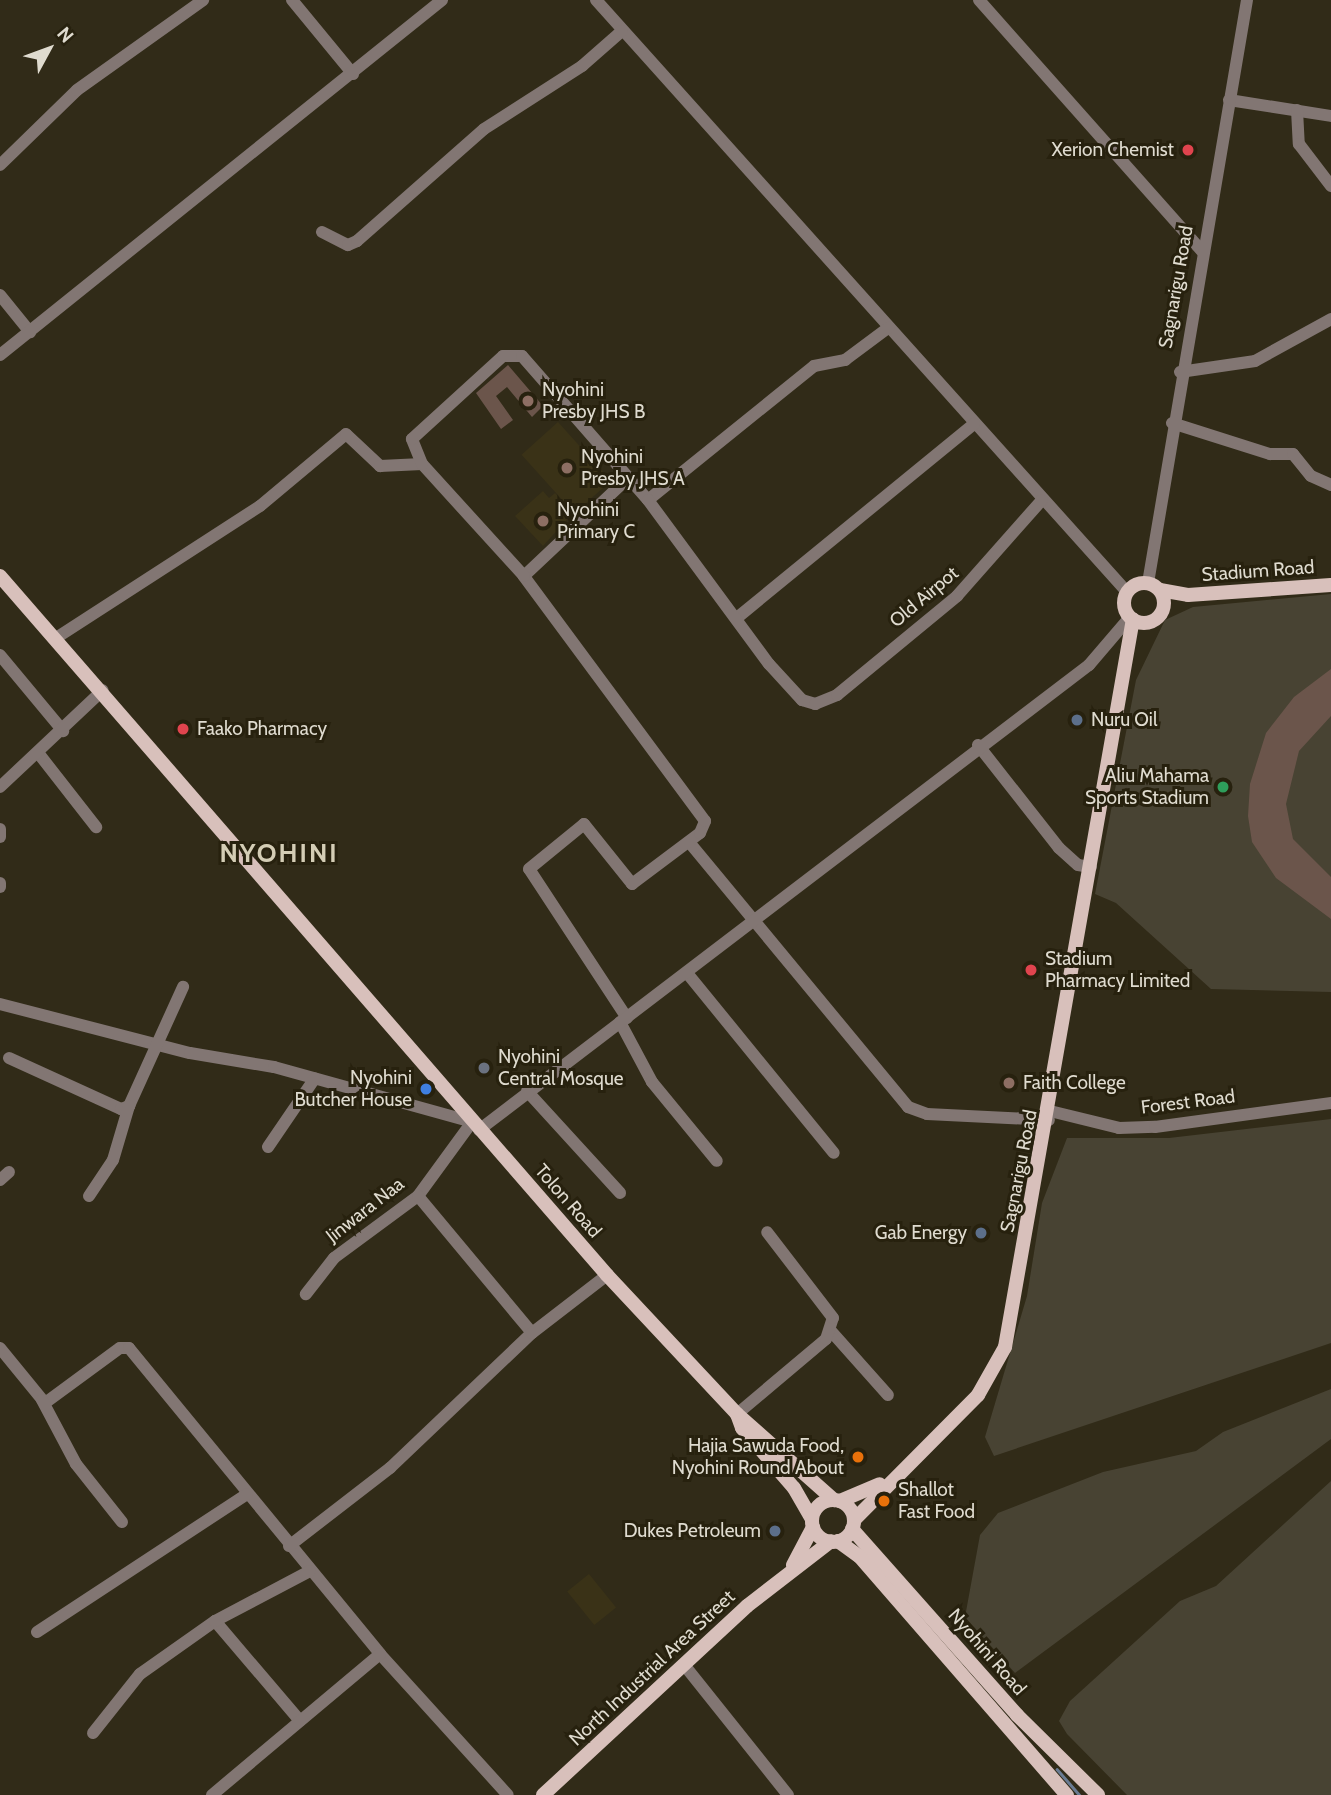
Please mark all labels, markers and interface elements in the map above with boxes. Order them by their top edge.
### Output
north arrow [14,14,84,84]
text: N [52,22,78,48]
place label: Xerion Chemist [1052,139,1174,161]
marker: Xerion Chemist [1180,142,1196,158]
street label: Sagnarigu Road [1154,224,1198,350]
place label: Nyohini Presby JHS B [542,379,645,423]
marker: Nyohini Presby JHS B [520,393,536,409]
place label: Nyohini Presby JHS A [581,446,685,490]
marker: Nyohini Presby JHS A [559,460,575,476]
place label: Nyohini Primary C [557,499,635,543]
marker: Nyohini Primary C [535,513,551,529]
street label: Stadium Road [1201,556,1315,586]
street label: Old Airpot [885,562,963,632]
place label: Nuru Oil [1091,709,1157,731]
marker: Nuru Oil [1069,712,1085,728]
place label: Faako Pharmacy [197,718,327,740]
marker: Faako Pharmacy [175,721,191,737]
place label: Aliu Mahama Sports Stadium [1085,765,1209,809]
marker: Aliu Mahama Sports Stadium [1215,779,1231,795]
district label: NYOHINI [220,838,338,870]
place label: Stadium Pharmacy Limited [1045,948,1190,992]
marker: Stadium Pharmacy Limited [1023,962,1039,978]
place label: Nyohini Central Mosque [498,1046,624,1090]
marker: Nyohini Central Mosque [476,1060,492,1076]
place label: Nyohini Butcher House [294,1067,412,1111]
place label: Faith College [1023,1072,1126,1094]
marker: Faith College [1001,1075,1017,1091]
marker: Nyohini Butcher House [418,1081,434,1097]
street label: Forest Road [1140,1085,1236,1119]
street label: Sagnarigu Road [996,1108,1042,1234]
street label: Tolon Road [530,1160,606,1242]
street label: Jinwara Naa [321,1172,409,1248]
place label: Gab Energy [875,1222,967,1244]
marker: Gab Energy [973,1225,989,1241]
place label: Hajia Sawuda Food, Nyohini Round About [672,1435,844,1479]
marker: Hajia Sawuda Food, Nyohini Round About [850,1449,866,1465]
place label: Shallot Fast Food [898,1479,975,1523]
marker: Shallot Fast Food [876,1493,892,1509]
place label: Dukes Petroleum [624,1520,761,1542]
marker: Dukes Petroleum [767,1523,783,1539]
street label: North Industrial Area Street [565,1585,739,1751]
street label: Nyohini Road [943,1604,1031,1700]

